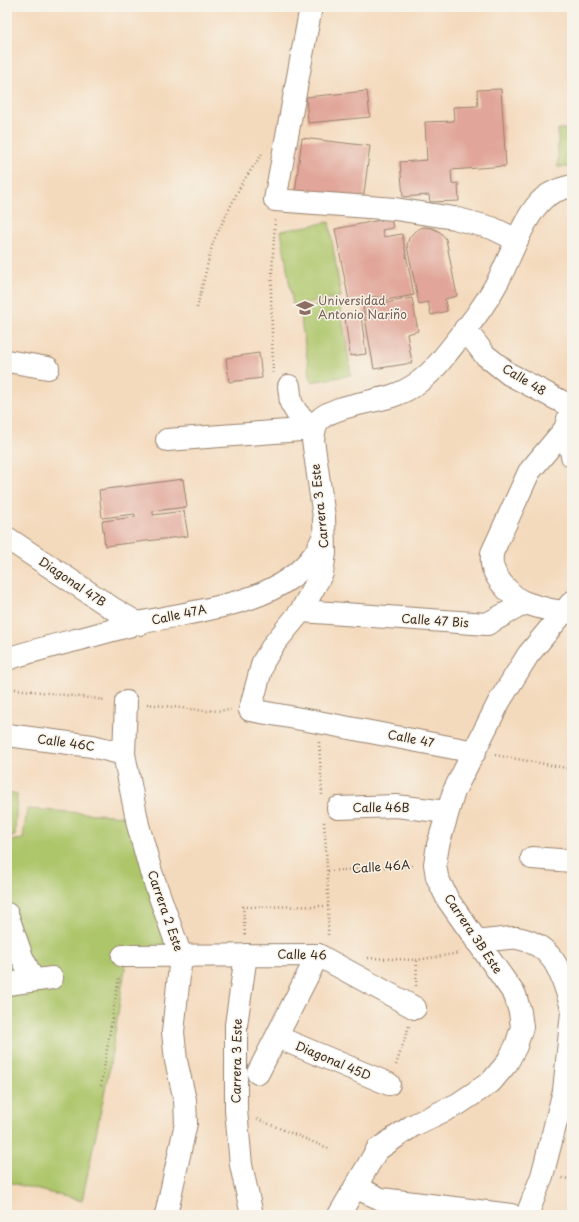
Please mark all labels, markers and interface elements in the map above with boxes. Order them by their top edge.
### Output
place label: Universidad Antonio Nariño [318,291,407,323]
school or university icon: Universidad Antonio Nariño [295,298,315,318]
street label: Calle 48 [499,359,550,399]
street label: Carrera 3 Este [306,463,332,549]
street label: Diagonal 47B [35,552,110,610]
street label: Calle 47A [150,599,208,629]
street label: Calle 47 Bis [401,609,470,631]
street label: Calle 47 [386,725,437,751]
street label: Calle 46C [36,729,96,755]
street label: Calle 46B [353,798,409,816]
street label: Calle 46A [351,855,411,877]
street label: Carrera 2 Este [144,868,188,954]
street label: Carrera 3B Este [440,890,507,977]
street label: Calle 46 [277,945,327,963]
street label: Carrera 3 Este [226,1018,246,1104]
street label: Diagonal 45D [293,1036,374,1084]

